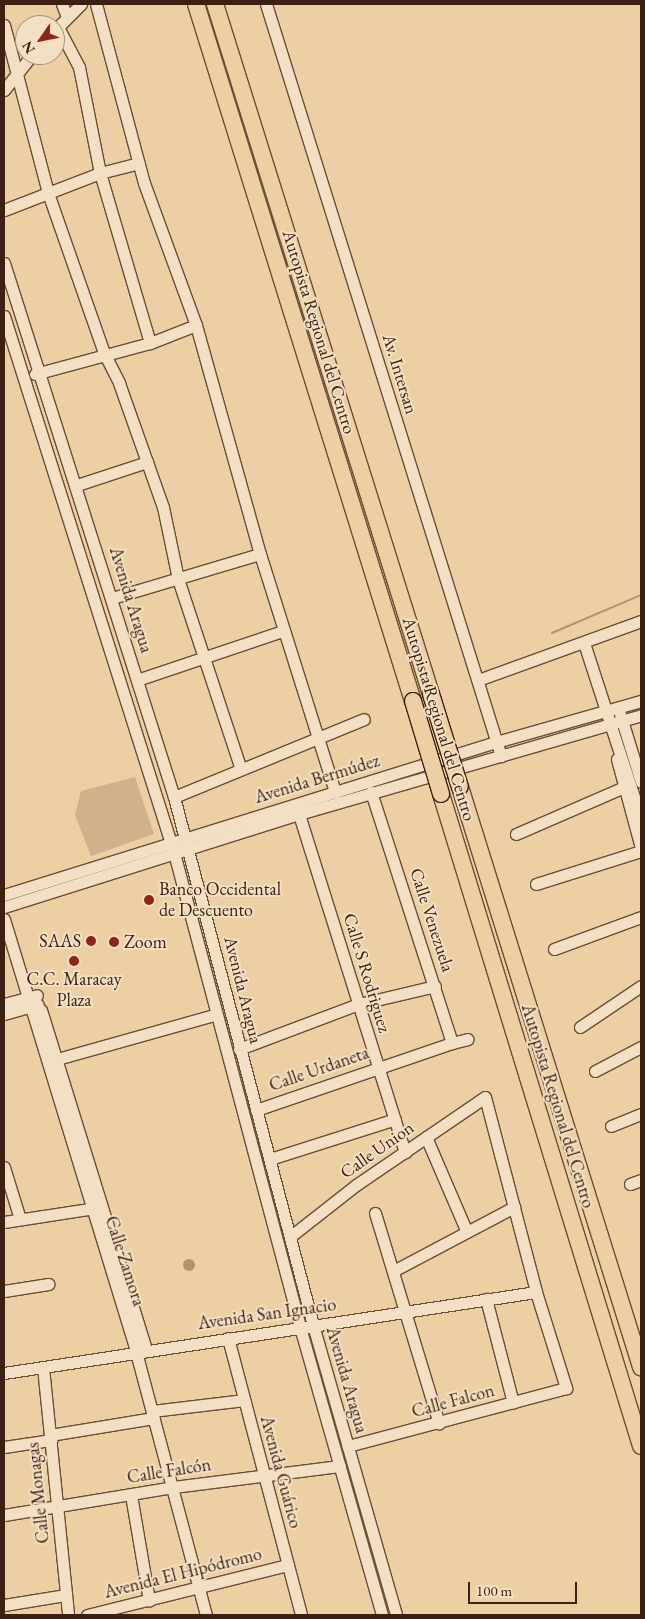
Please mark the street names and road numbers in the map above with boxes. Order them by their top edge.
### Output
street label: Autopista Regional del Centro [278,227,360,437]
street label: Av. Intersan [378,331,422,417]
street label: Avenida Aragua [105,544,157,656]
street label: Autopista Regional del Centro [398,614,480,824]
street label: Avenida Bermúdez [252,750,382,808]
street label: Calle Venezuela [405,865,459,975]
street label: Calle S Rodriguez [339,911,395,1035]
street label: Avenida Aragua [219,934,267,1046]
street label: Autopista Regional del Centro [517,1001,599,1211]
street label: Calle Urdaneta [266,1042,372,1096]
street label: Calle Union [336,1117,418,1183]
street label: Calle Zamora [100,1213,150,1309]
street label: Avenida San Ignacio [196,1294,338,1334]
street label: Avenida Aragua [322,1324,372,1436]
street label: Calle Falcon [409,1380,497,1422]
street label: Avenida Guárico [256,1413,306,1531]
street label: Calle Monagas [22,1441,54,1545]
street label: Calle Falcón [125,1454,213,1488]
street label: Avenida El Hipódromo [102,1543,264,1603]

